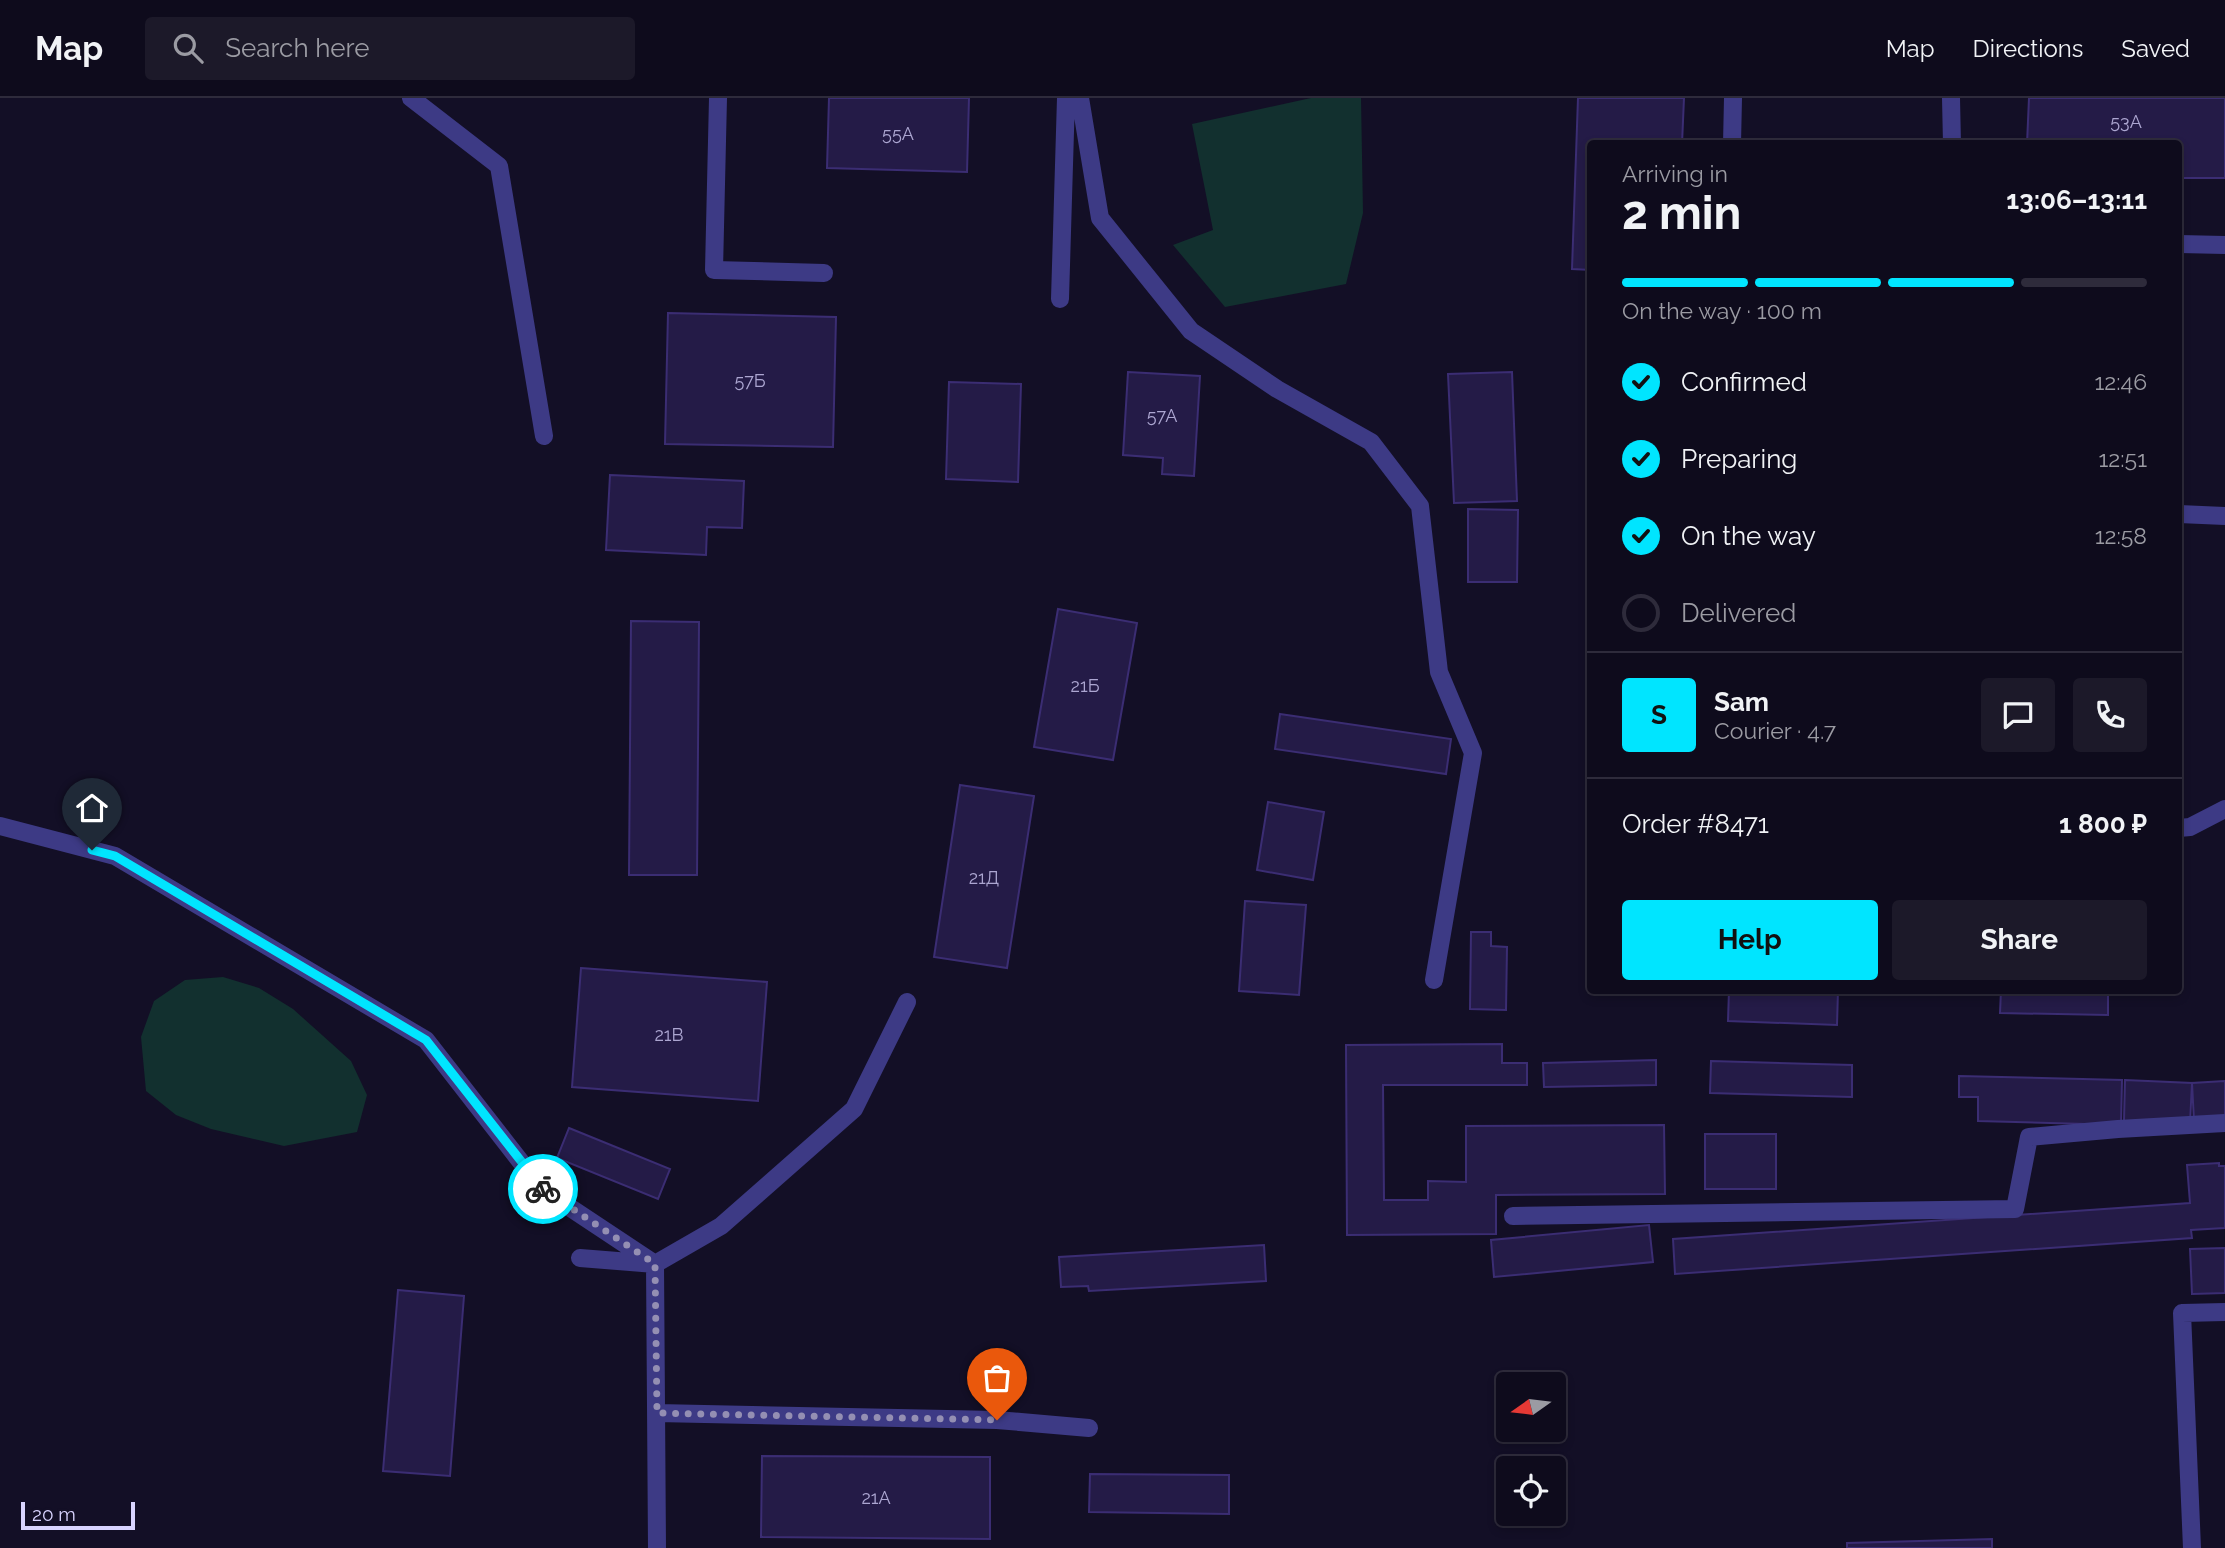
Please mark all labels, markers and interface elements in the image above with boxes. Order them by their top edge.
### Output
search box [145,17,635,80]
text: Map [35,29,103,68]
icon: search [169,29,207,67]
text: Search here [225,33,370,63]
text: Map [1886,34,1935,63]
text: Directions [1973,34,2083,63]
text: Saved [2121,34,2190,63]
house number: 53А [2110,111,2142,132]
house number: 55А [882,123,914,144]
text: Arriving in [1622,160,1728,187]
text: 13:06–13:11 [2006,185,2147,215]
text: 2 min [1622,186,1741,240]
text: On the way · 100 m [1622,297,1822,324]
icon: check [1622,363,1660,401]
text: Confirmed [1681,367,1807,397]
text: 12:46 [2094,368,2147,395]
house number: 57Б [734,370,766,391]
house number: 57А [1147,405,1177,426]
icon: check [1622,440,1660,478]
text: Preparing [1681,444,1797,474]
text: 12:51 [2098,445,2147,472]
icon: check [1622,517,1660,555]
text: On the way [1681,521,1816,551]
text: 12:58 [2095,522,2147,549]
text: Delivered [1681,598,1796,628]
house number: 21Б [1071,675,1100,696]
button: chat [1981,678,2055,752]
button: phone [2073,678,2147,752]
text: Sam [1714,687,1769,717]
text: S [1651,700,1667,730]
text: Courier · 4.7 [1714,717,1836,744]
pin [62,778,122,850]
icon: home [73,789,111,827]
text: Order #8471 [1622,809,1769,839]
text: 1 800 ₽ [2059,809,2147,839]
house number: 21Д [969,867,999,888]
button: Help [1622,900,1878,980]
button: Share [1892,900,2147,980]
house number: 21В [654,1024,684,1045]
courier [508,1154,578,1224]
icon: bike [524,1170,562,1208]
pin [967,1348,1027,1420]
icon: bag [978,1359,1016,1397]
north arrow [1496,1372,1566,1442]
map controls [1496,1372,1566,1526]
button: locate [1496,1456,1566,1526]
house number: 21А [861,1487,891,1508]
scale bar [21,1499,135,1531]
text: 20 m [32,1503,76,1525]

